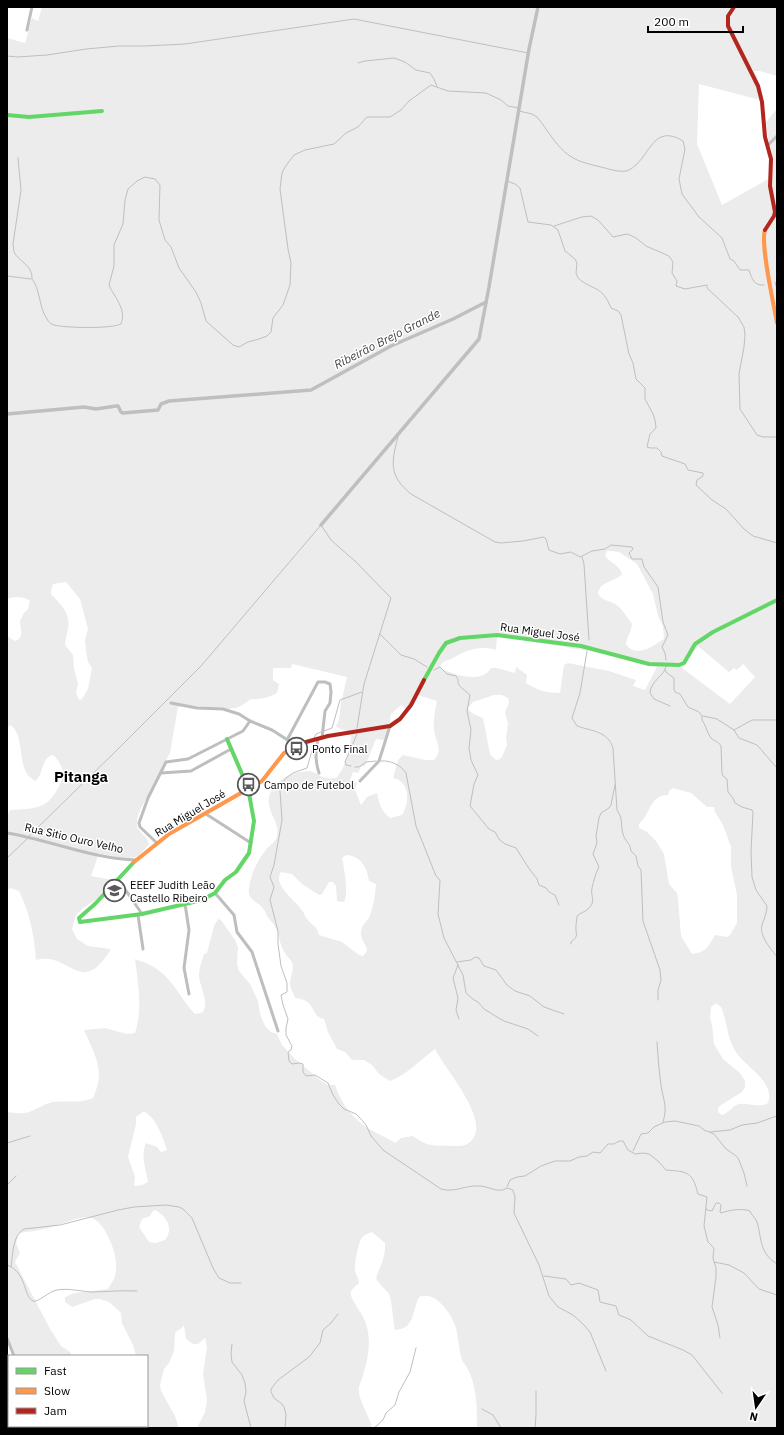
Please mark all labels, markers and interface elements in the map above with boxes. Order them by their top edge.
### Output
scale bar [648,8,743,34]
text: 200 m [654,14,689,29]
water label: Ribeirão Brejo Grande [331,305,442,372]
street label: Rua Miguel José [499,619,581,645]
bus stop icon: Ponto Final [284,736,310,762]
place label: Ponto Final [312,742,367,756]
district label: Pitanga [54,767,109,786]
bus stop icon: Campo de Futebol [236,772,262,798]
place label: Campo de Futebol [264,778,354,792]
street label: Rua Miguel José [152,786,228,840]
street label: Rua Sitio Ouro Velho [23,820,125,856]
school or university icon: EEEF Judith Leão Castello Ribeiro [102,878,128,904]
place label: EEEF Judith Leão Castello Ribeiro [130,878,215,905]
legend [8,1355,148,1427]
text: Fast [44,1363,67,1378]
text: Slow [44,1383,70,1398]
north arrow [736,1387,776,1427]
text: Jam [44,1403,67,1418]
text: N [748,1409,759,1424]

